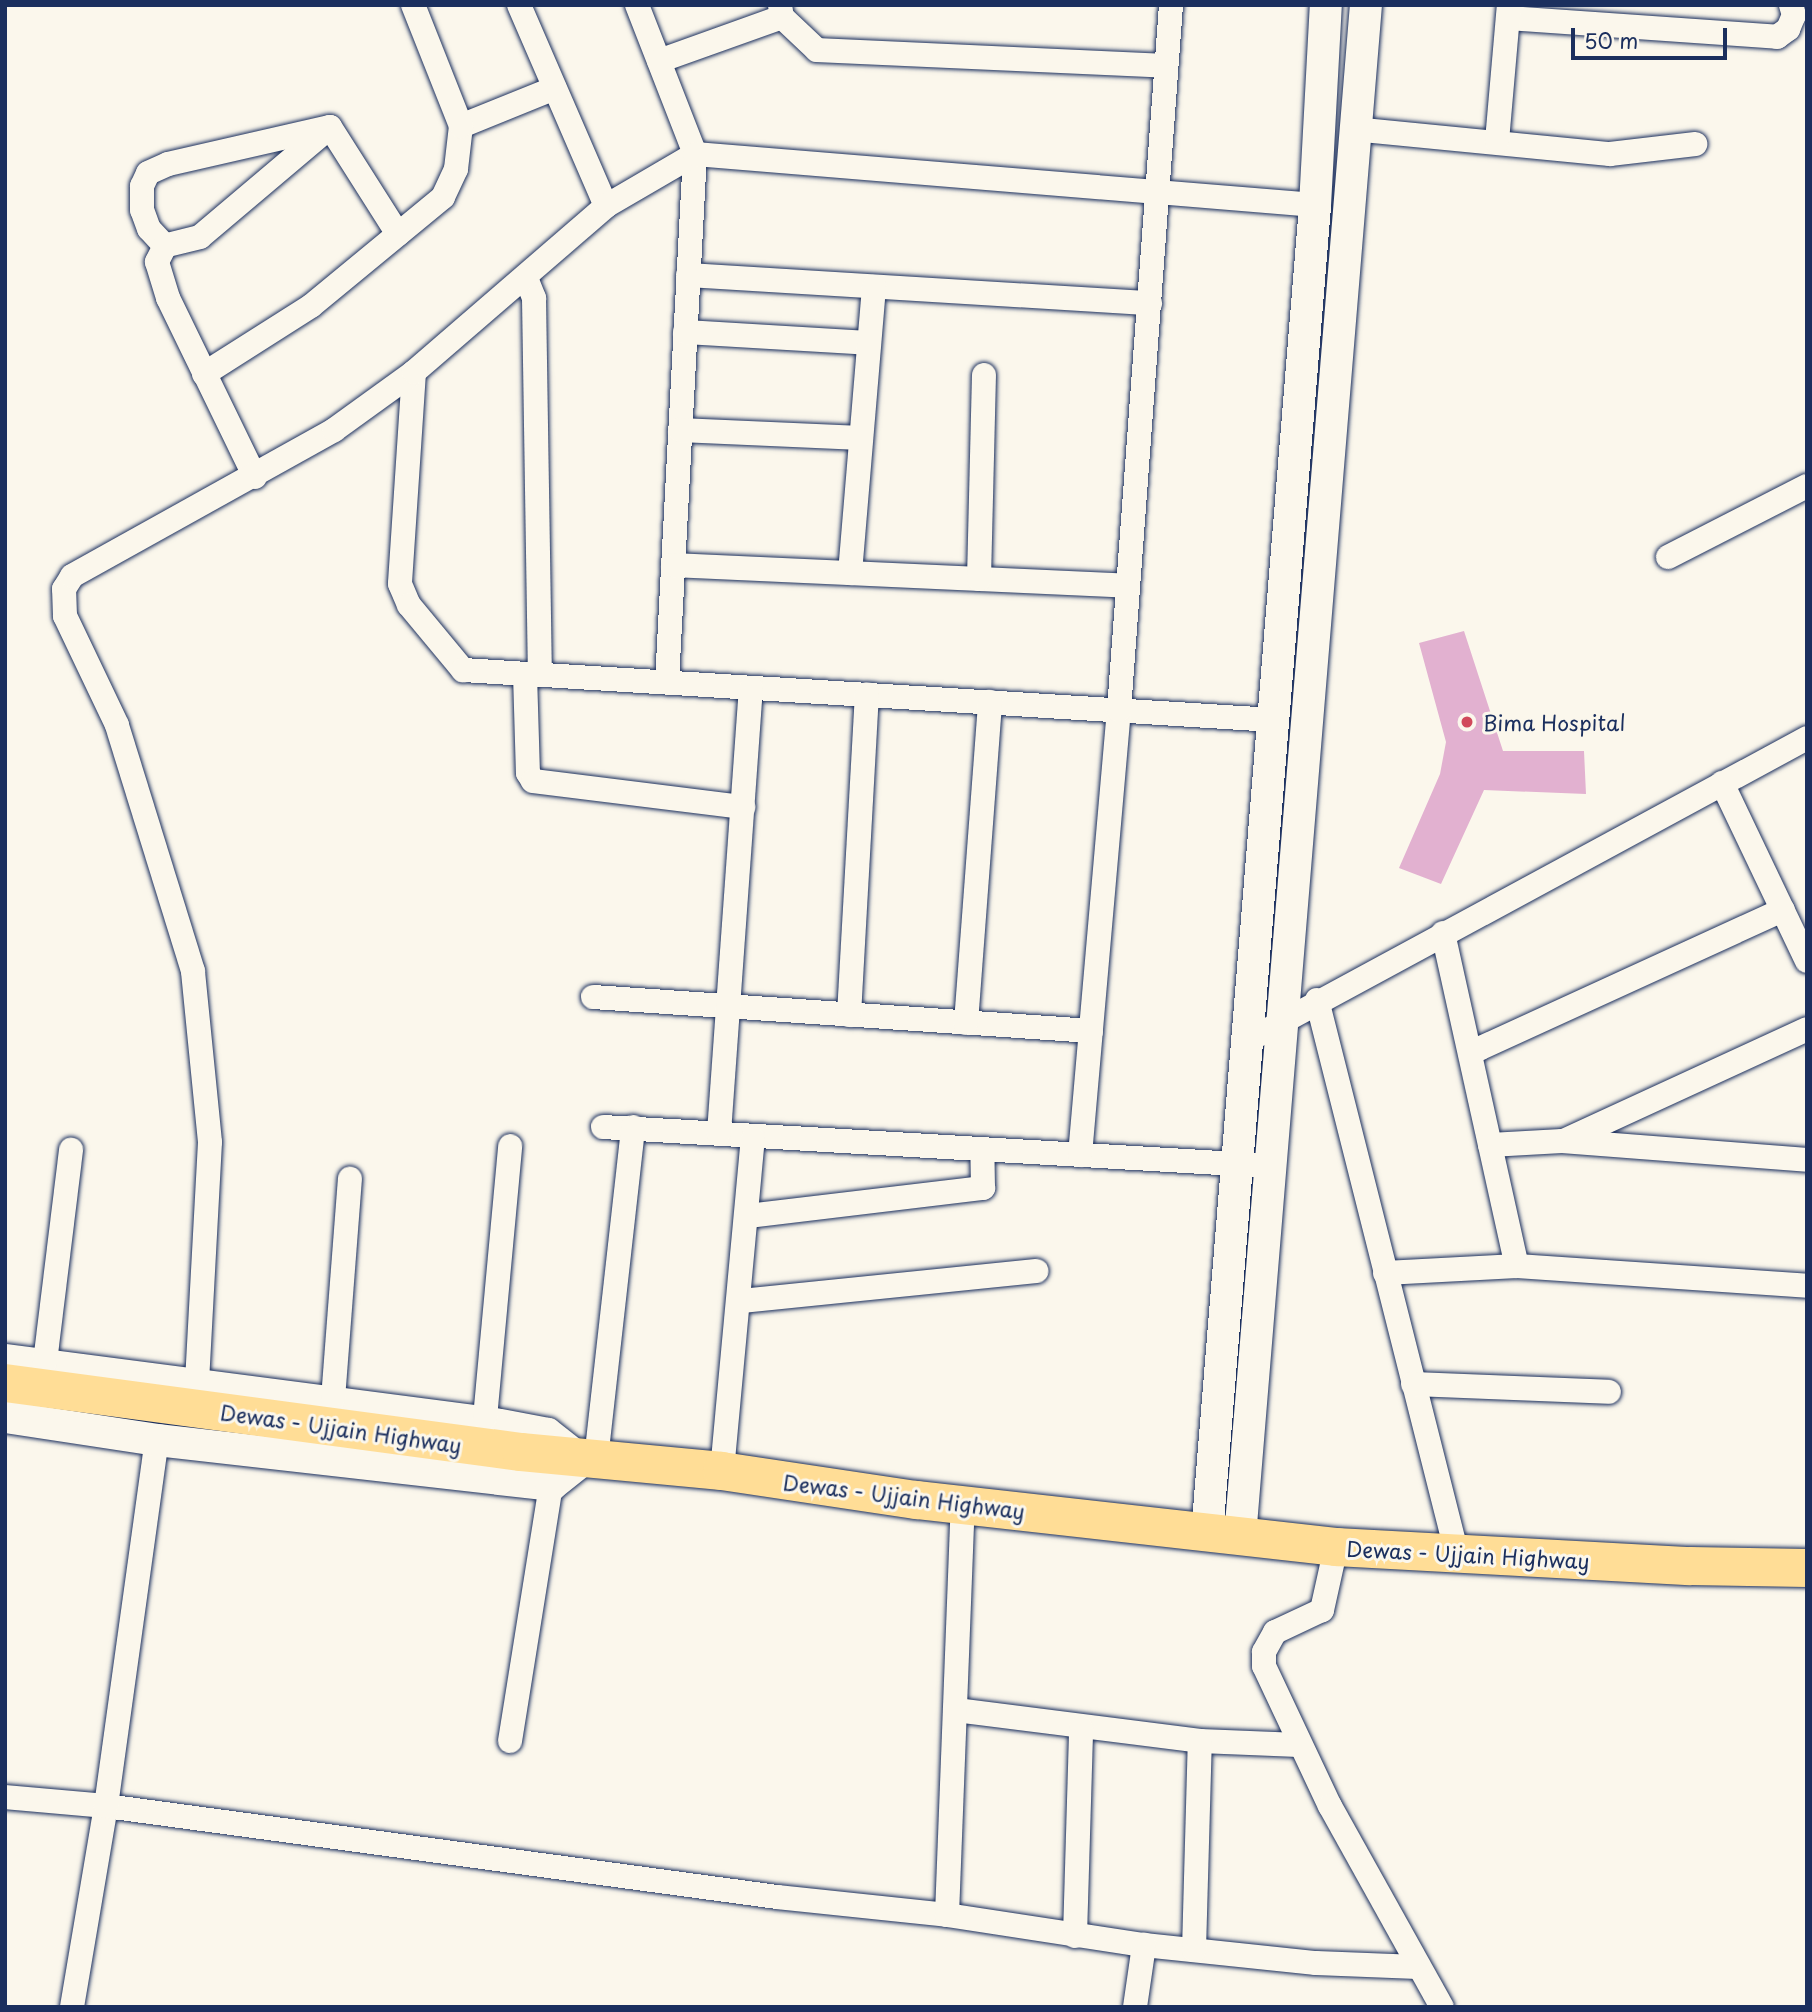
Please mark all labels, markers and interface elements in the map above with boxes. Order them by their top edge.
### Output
scale bar [1574,14,1730,58]
text: 50 m [1584,24,1638,56]
place label: Bima Hospital [1483,709,1627,735]
marker: Bima Hospital [1457,712,1477,732]
street label: Dewas - Ujjain Highway [219,1399,463,1457]
street label: Dewas - Ujjain Highway [781,1469,1027,1523]
street label: Dewas - Ujjain Highway [1346,1535,1590,1573]

